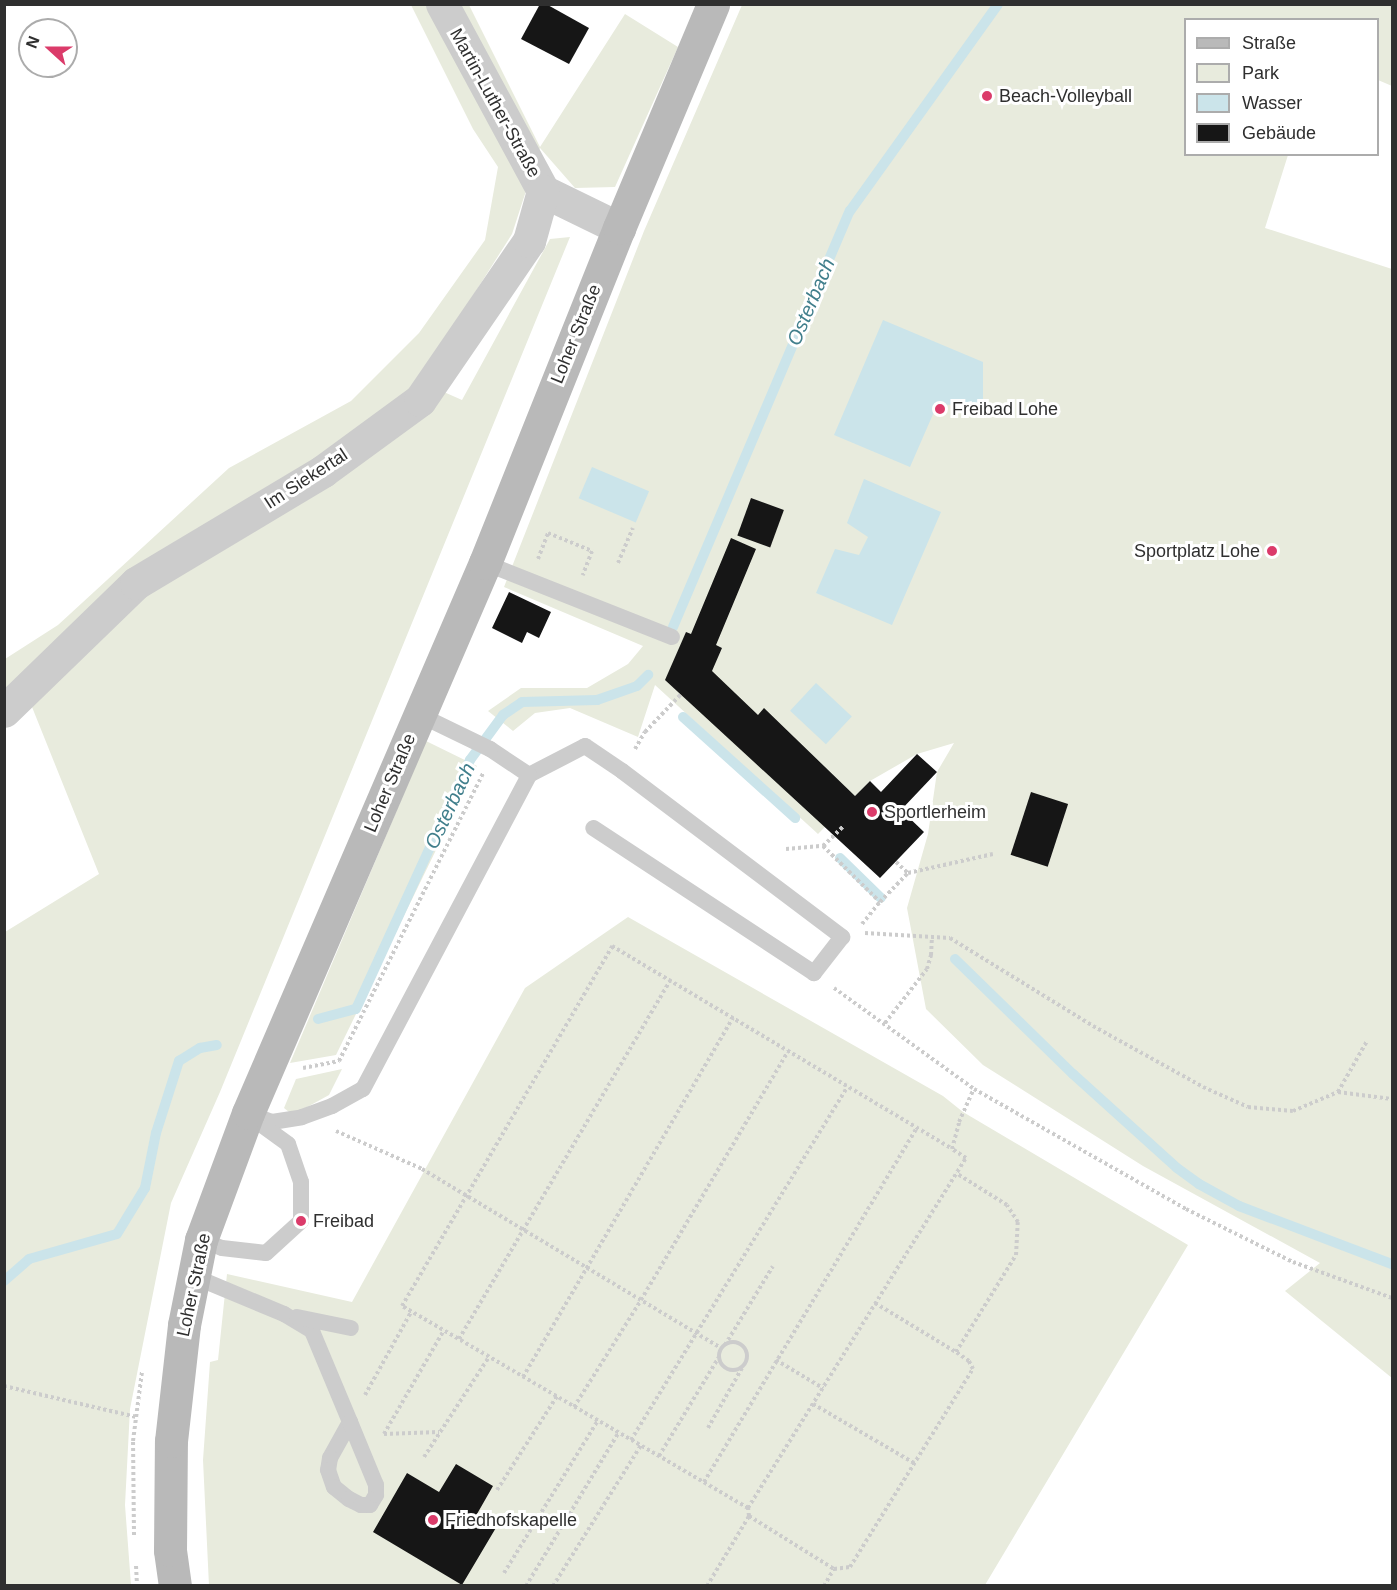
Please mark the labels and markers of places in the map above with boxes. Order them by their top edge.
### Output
place label: Beach-Volleyball [999,85,1132,107]
marker: Beach-Volleyball [980,89,994,103]
place label: Freibad Lohe [952,398,1058,420]
marker: Freibad Lohe [933,402,947,416]
place label: Sportplatz Lohe [1134,540,1260,562]
marker: Sportplatz Lohe [1265,544,1279,558]
place label: Sportlerheim [884,801,986,823]
marker: Sportlerheim [865,805,879,819]
place label: Freibad [313,1210,374,1232]
marker: Freibad [294,1214,308,1228]
place label: Friedhofskapelle [445,1509,577,1531]
marker: Friedhofskapelle [426,1513,440,1527]

